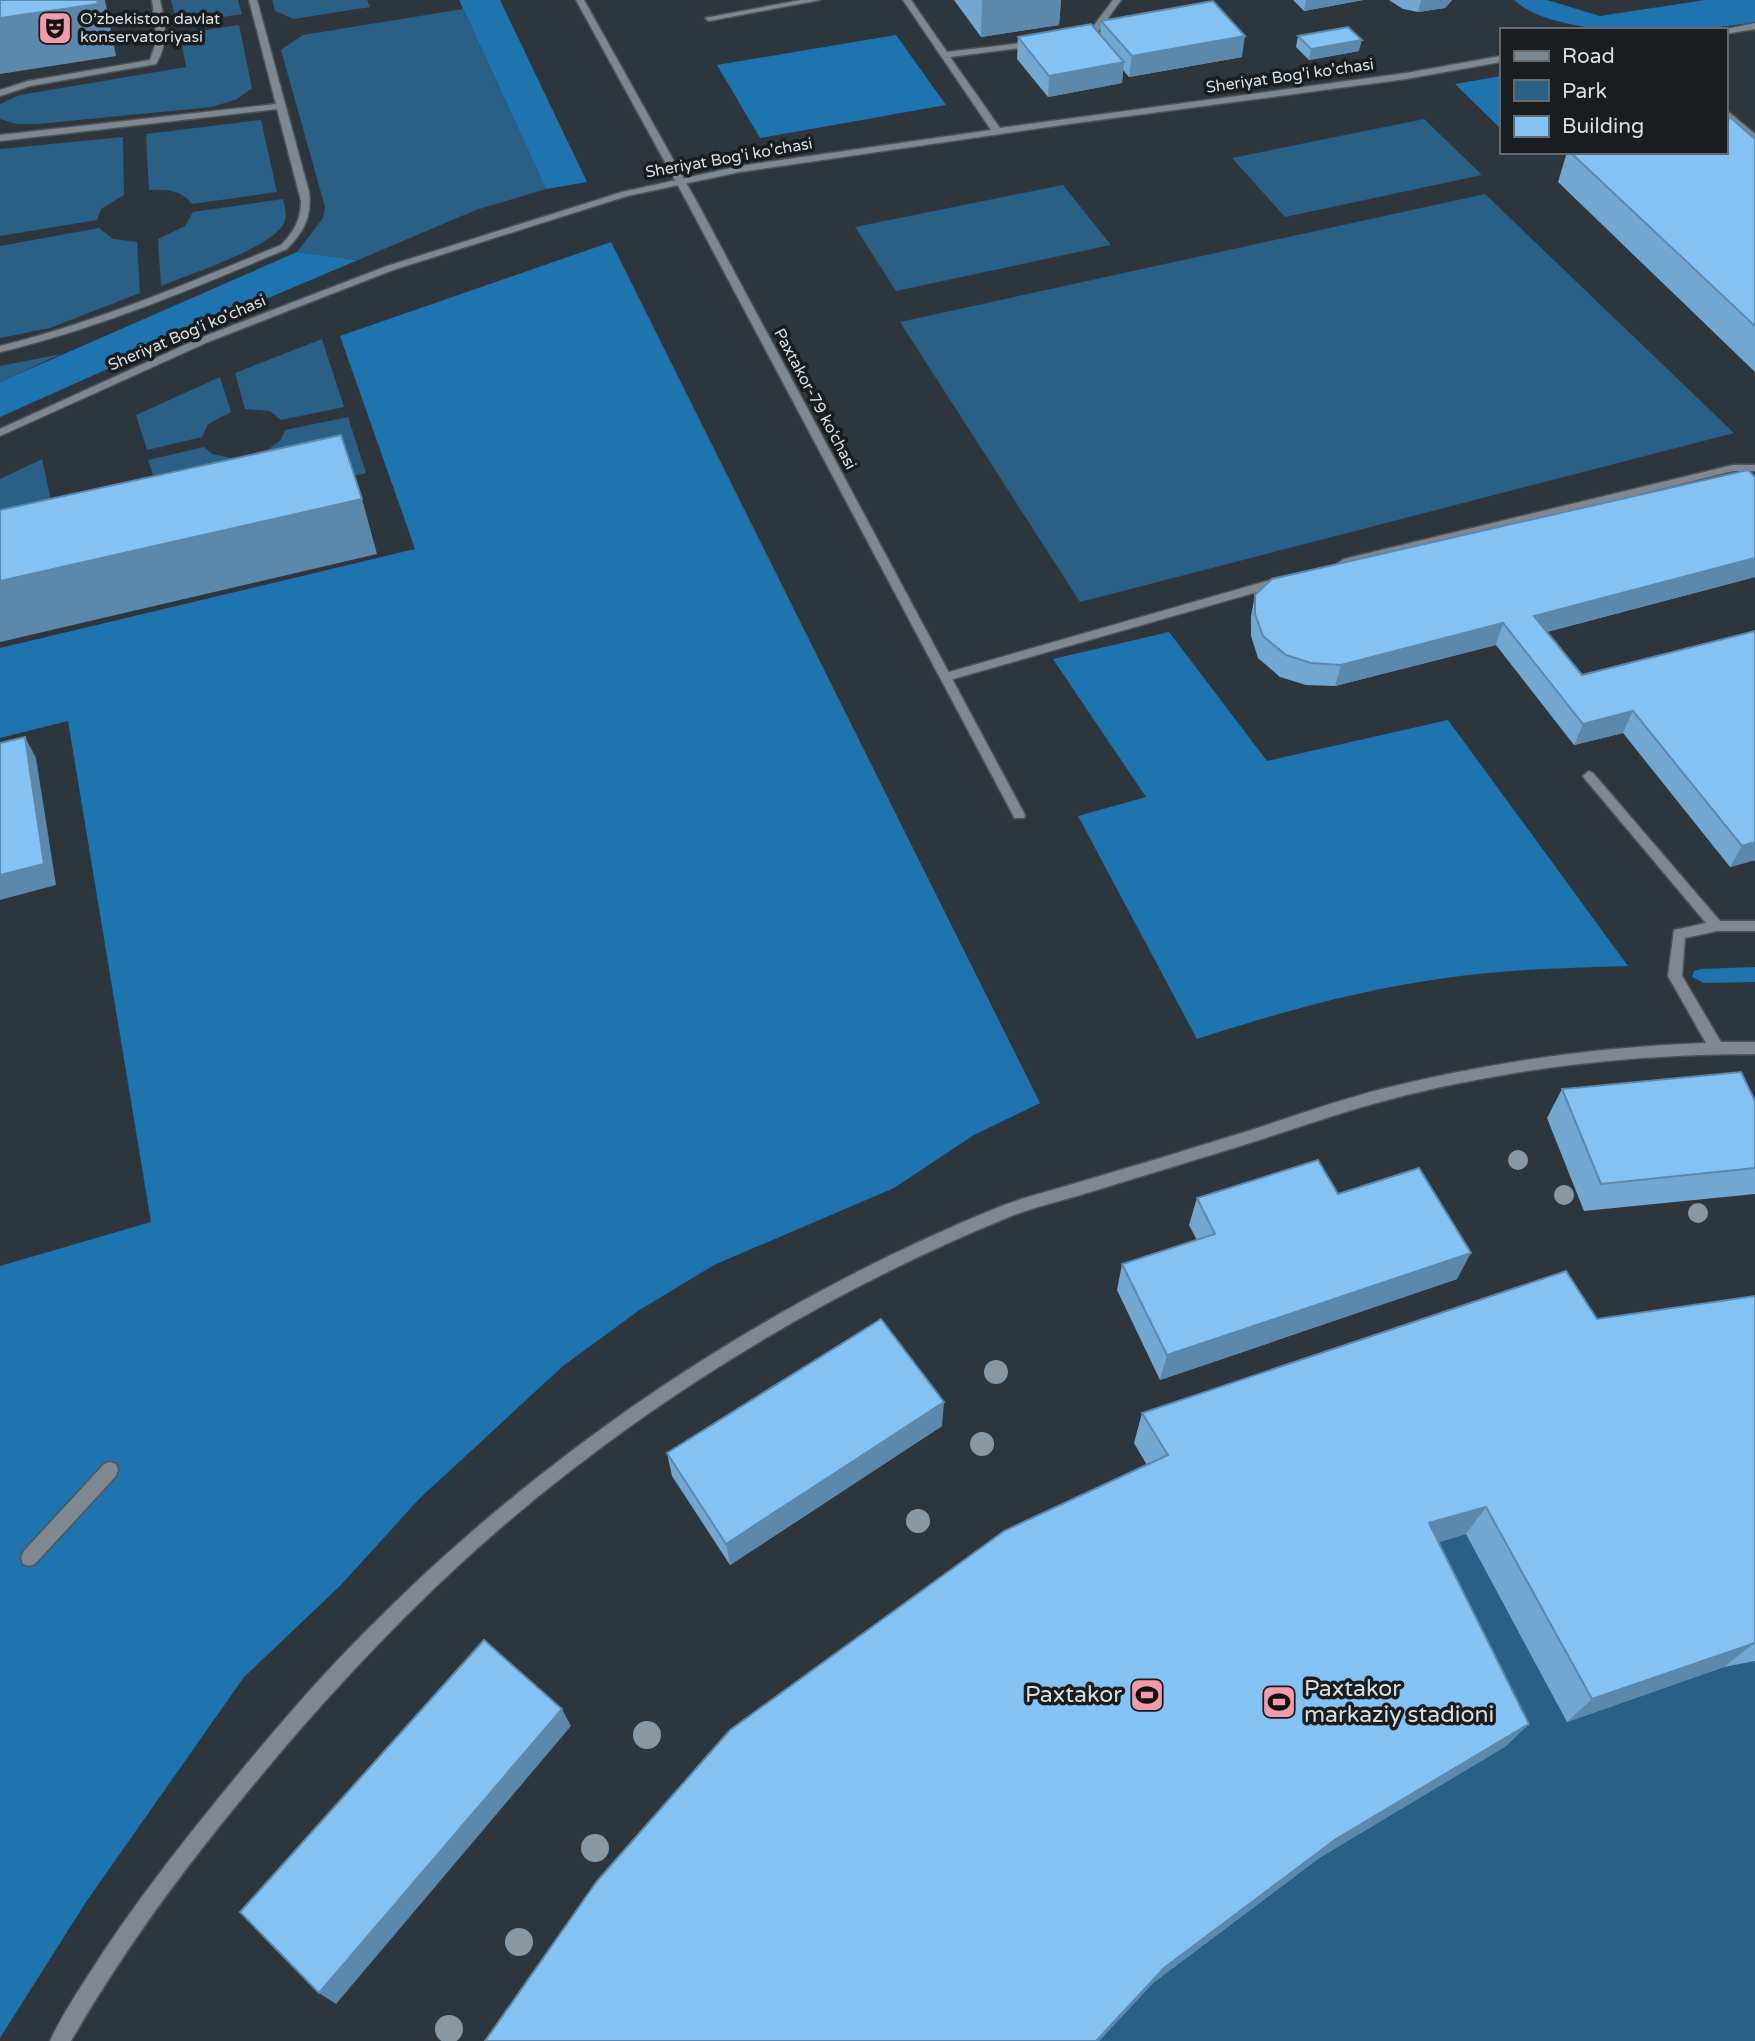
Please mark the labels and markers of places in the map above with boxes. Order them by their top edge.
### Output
theatre icon: O’zbekiston davlat konservatoriyasi [36,9,74,47]
place label: O’zbekiston davlat konservatoriyasi [80,9,220,47]
place label: Paxtakor markaziy stadioni [1304,1675,1494,1729]
sports icon: Paxtakor [1128,1676,1166,1714]
place label: Paxtakor [1025,1681,1122,1709]
sports icon: Paxtakor markaziy stadioni [1260,1683,1298,1721]

